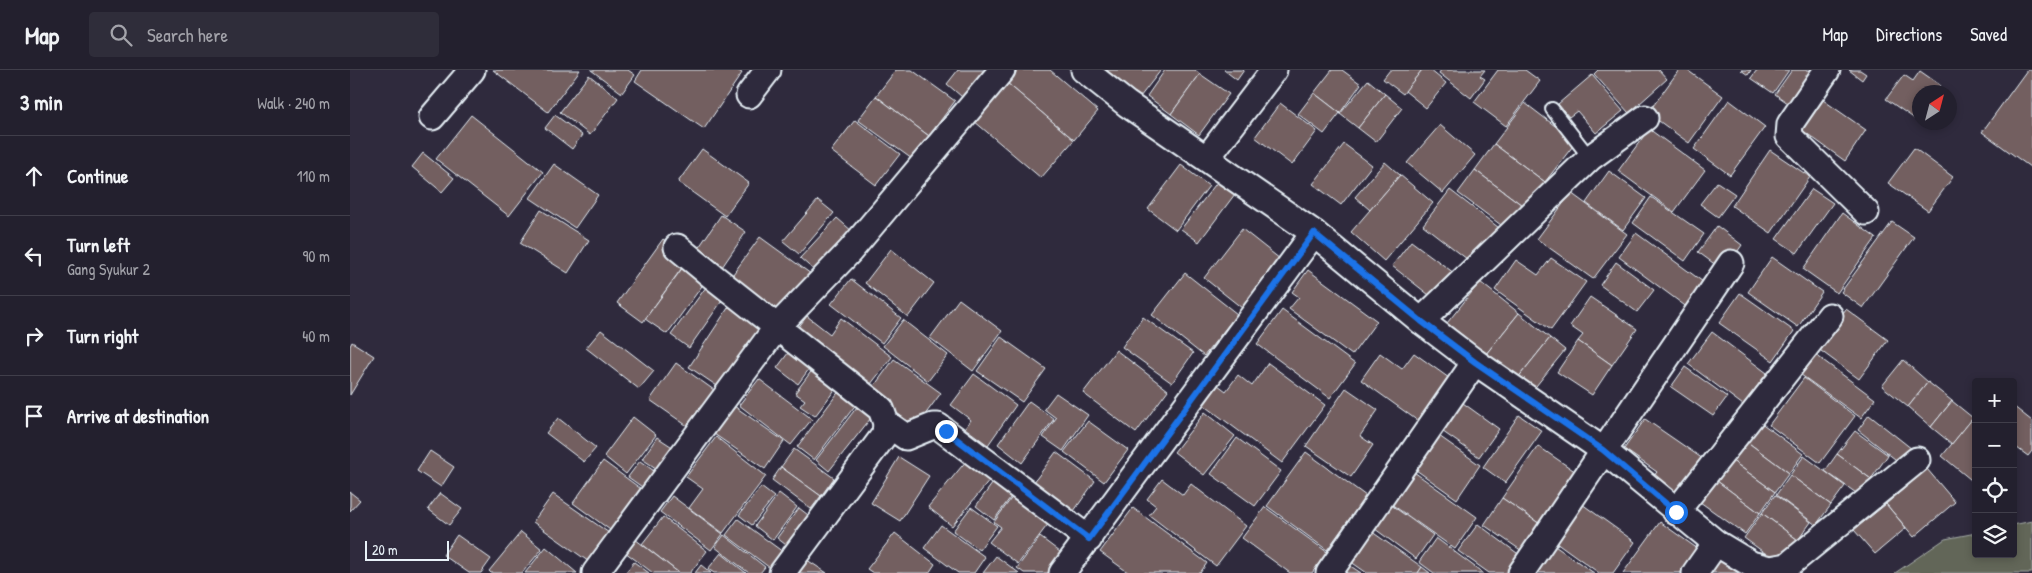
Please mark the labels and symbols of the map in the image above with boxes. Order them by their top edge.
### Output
north arrow [1912,85,1957,130]
route end [935,420,958,443]
route start [1665,501,1688,524]
scale bar [365,538,449,561]

